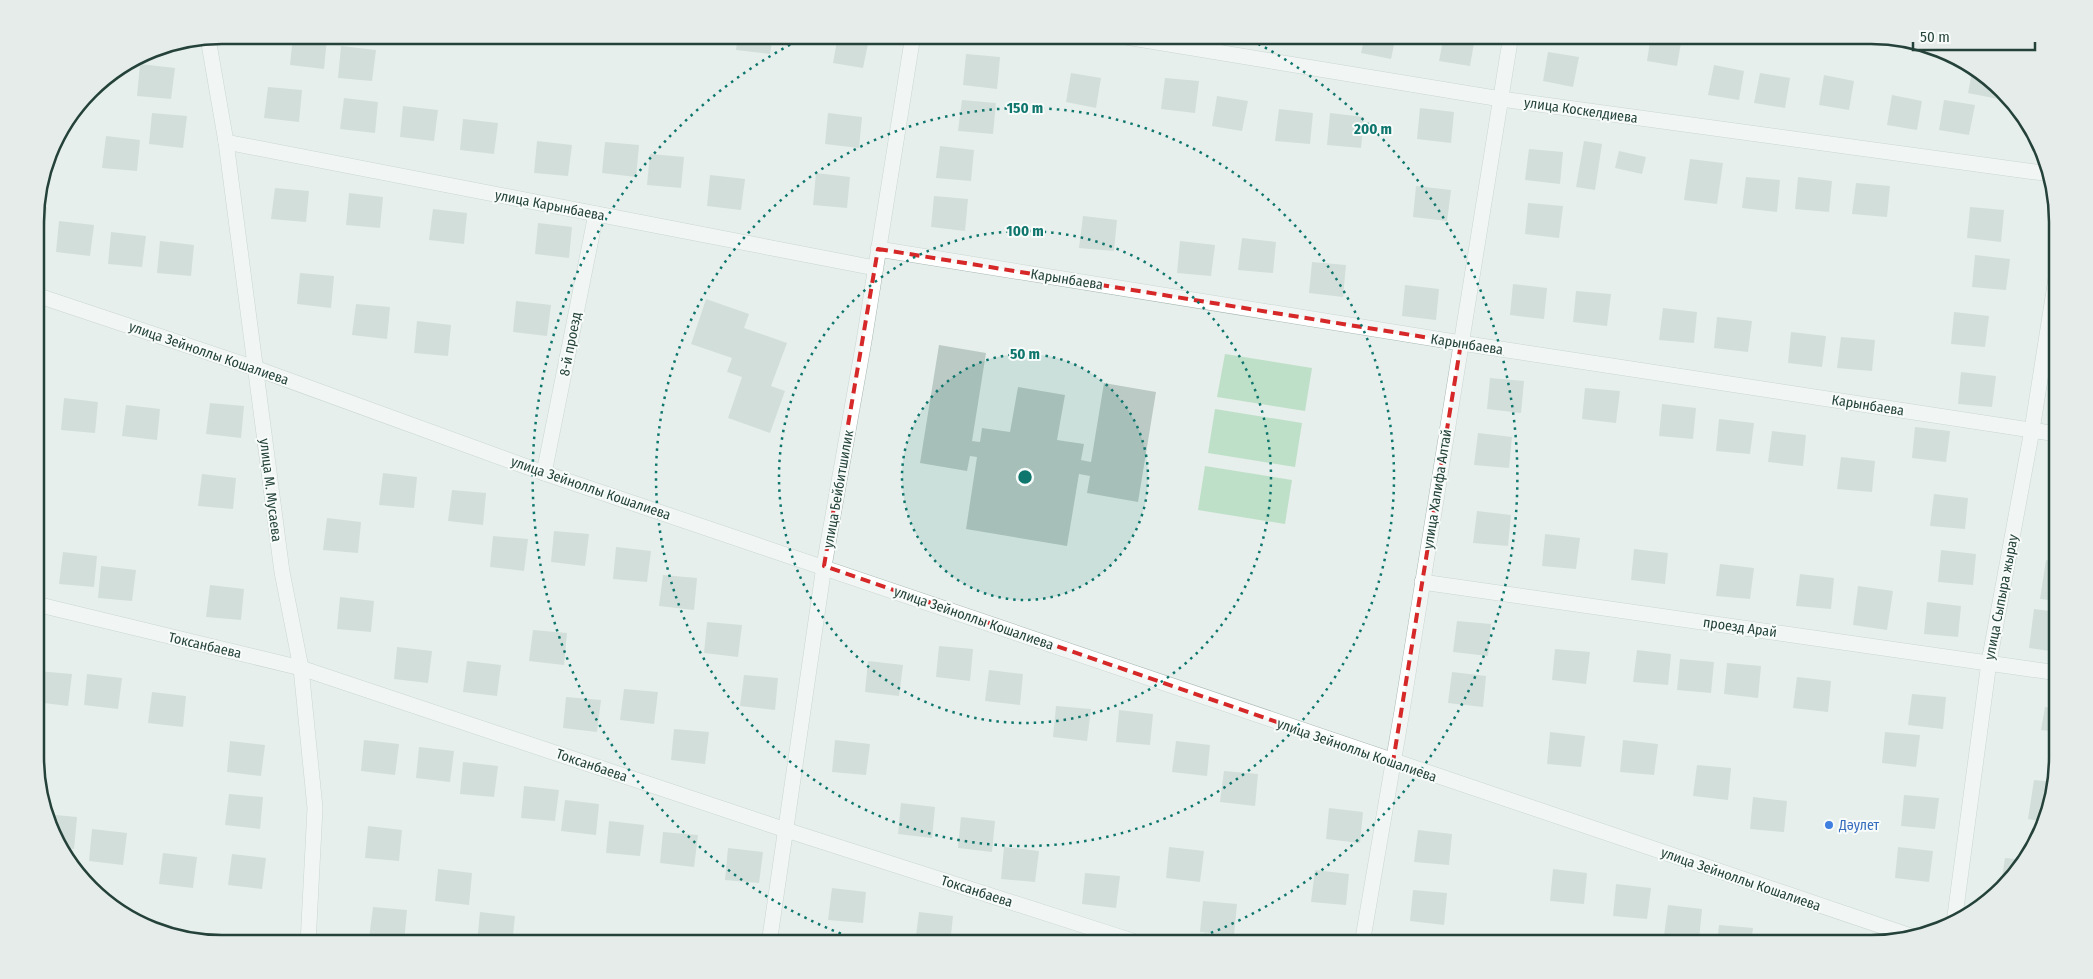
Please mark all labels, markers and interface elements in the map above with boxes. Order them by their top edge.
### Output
scale bar [1913,20,2036,52]
text: 50 m [1920,28,1950,46]
street label: улица Коскелдиева [1523,94,1639,127]
text: 150 m [1007,99,1043,117]
text: 200 m [1353,120,1392,138]
street label: улица Карынбаева [494,187,606,224]
text: 100 m [1006,222,1044,240]
street label: Карынбаева [1029,265,1105,294]
street label: 8-й проезд [556,311,585,378]
street label: улица Зейноллы Кошалиева [127,318,291,389]
street label: Карынбаева [1429,330,1505,359]
text: 50 m [1010,345,1040,363]
street label: Карынбаева [1830,391,1906,420]
street label: улица Бейбитшилик [820,428,857,549]
street label: улица Халифа Алтай [1420,428,1455,550]
street label: улица М. Мусаева [256,437,285,543]
street label: улица Зейноллы Кошалиева [509,453,673,524]
centre of rings [1016,468,1034,486]
street label: улица Сыпыра жырау [1981,532,2022,661]
street label: улица Зейноллы Кошалиева [892,583,1056,654]
street label: проезд Арай [1702,614,1778,641]
street label: Токсанбаева [167,629,243,662]
street label: улица Зейноллы Кошалиева [1275,715,1439,786]
street label: Токсанбаева [554,745,630,786]
place label: Дәулет [1838,817,1880,834]
marker: Дәулет [1823,819,1835,831]
street label: улица Зейноллы Кошалиева [1659,844,1823,915]
street label: Токсанбаева [939,872,1015,911]

